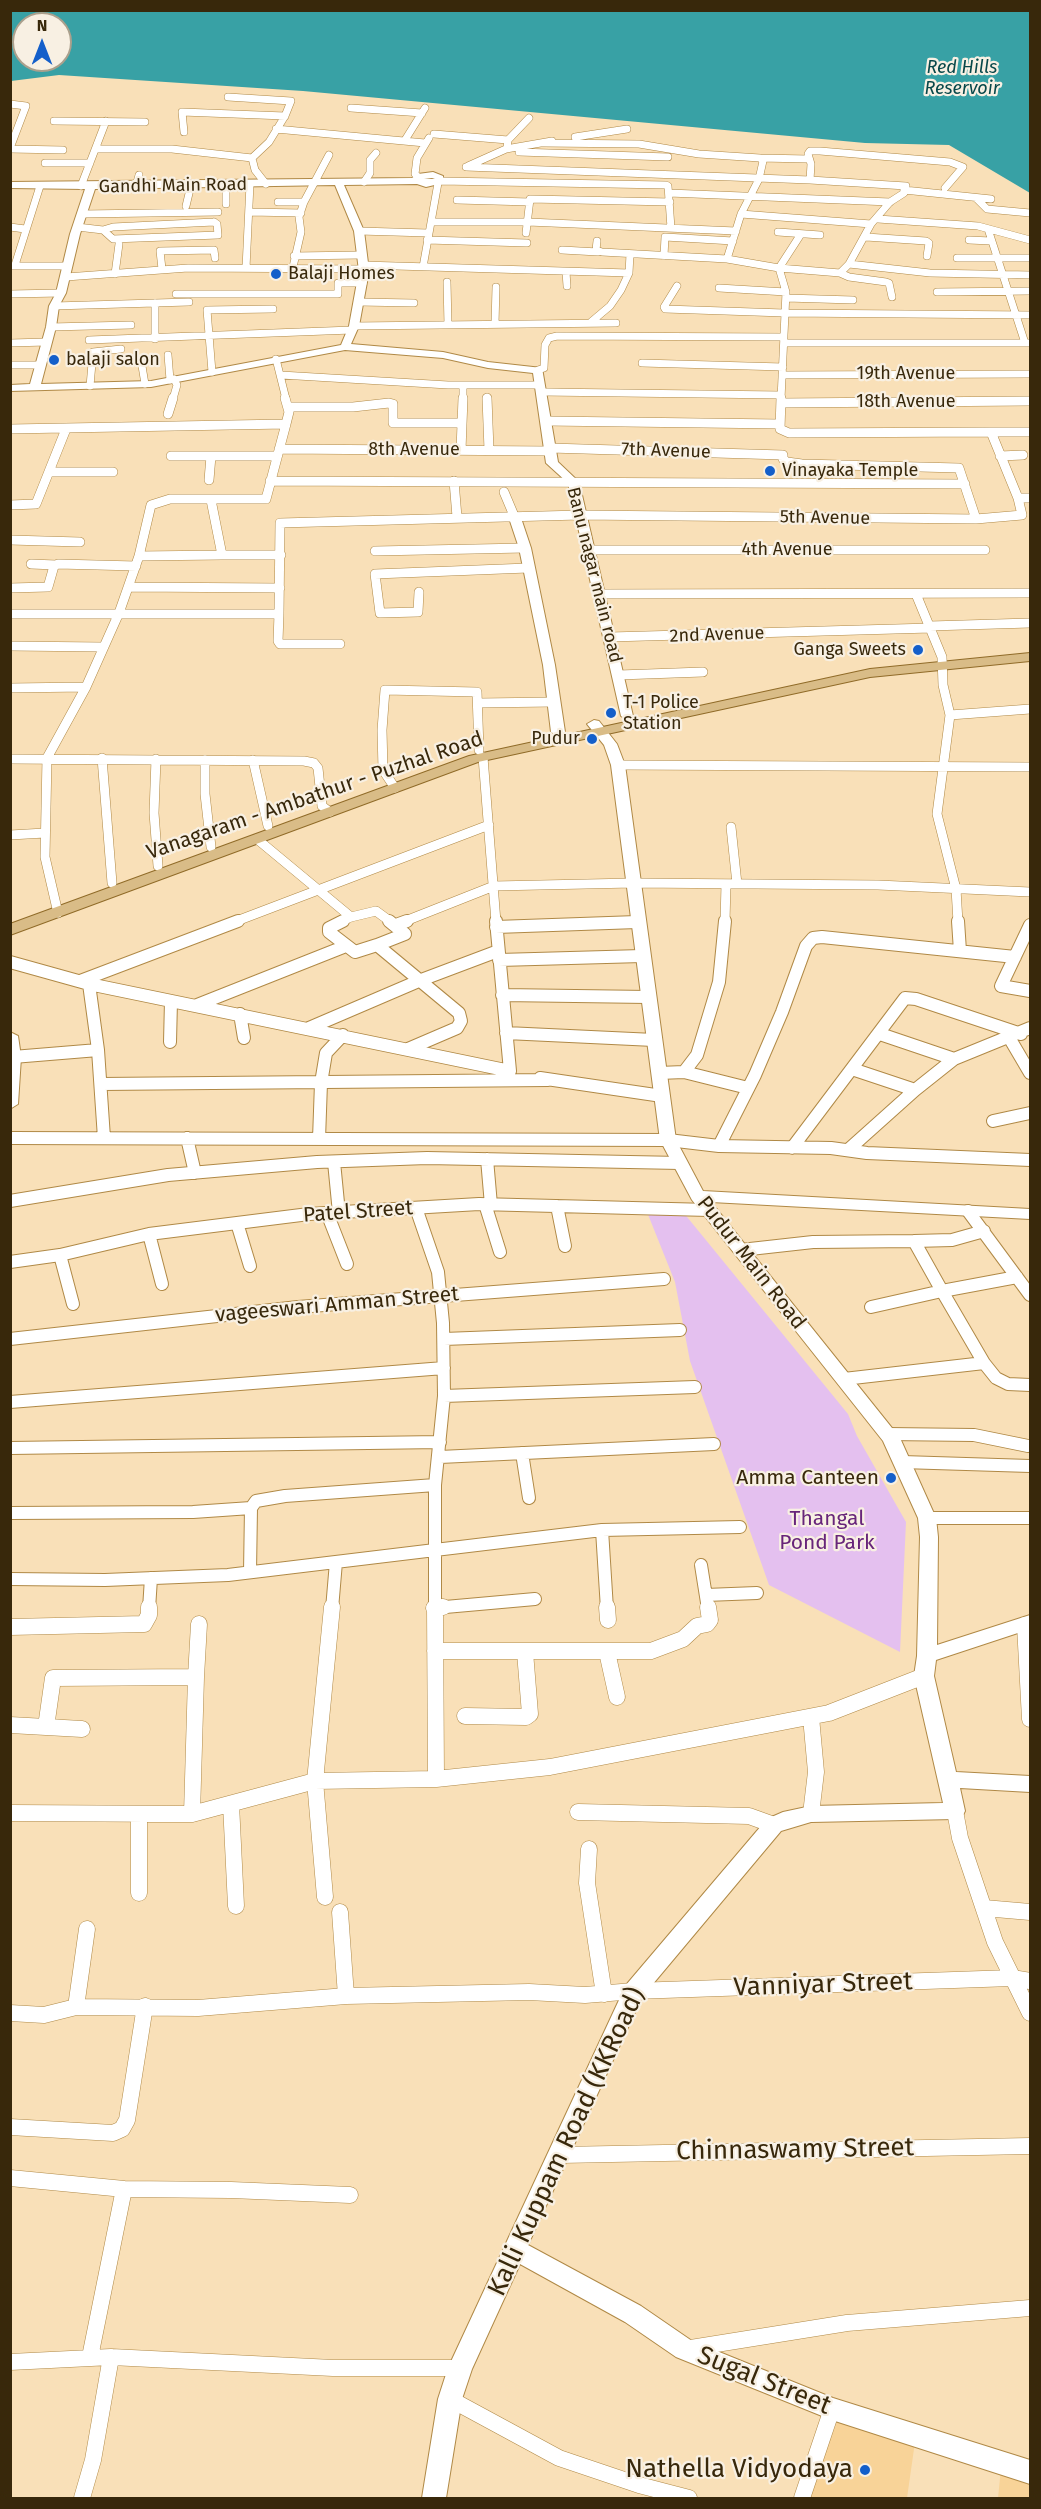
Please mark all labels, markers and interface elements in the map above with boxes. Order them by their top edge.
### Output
north arrow [12,12,72,72]
text: N [37,16,47,35]
water label: Red Hills Reservoir [924,57,1000,100]
street label: Gandhi Main Road [99,174,247,198]
place label: Balaji Homes [288,263,395,285]
marker: Balaji Homes [269,267,283,281]
place label: balaji salon [66,349,160,371]
marker: balaji salon [47,353,61,367]
street label: 19th Avenue [857,363,955,385]
street label: 18th Avenue [856,391,956,413]
street label: 8th Avenue [368,439,460,461]
street label: 7th Avenue [621,439,711,463]
place label: Vinayaka Temple [782,460,918,482]
marker: Vinayaka Temple [763,464,777,478]
street label: Banu nagar main road [562,485,626,665]
street label: 5th Avenue [780,506,870,530]
street label: 4th Avenue [741,539,833,561]
street label: 2nd Avenue [669,623,765,647]
place label: Ganga Sweets [793,639,906,661]
marker: Ganga Sweets [911,643,925,657]
place label: T-1 Police Station [623,692,699,734]
marker: T-1 Police Station [604,706,618,720]
street label: Vanagaram - Ambathur - Puzhal Road [143,726,487,866]
place label: Pudur [531,728,580,750]
marker: Pudur [585,732,599,746]
street label: Pudur Main Road [691,1191,811,1335]
street label: Patel Street [302,1196,414,1228]
street label: vageeswari Amman Street [214,1282,460,1328]
place label: Amma Canteen [736,1465,879,1491]
marker: Amma Canteen [884,1471,898,1485]
park label: Thangal Pond Park [779,1506,875,1556]
street label: Vanniyar Street [733,1966,913,2004]
street label: Kalli Kuppam Road (KKRoad) [482,1983,652,2301]
street label: Chinnaswamy Street [676,2132,914,2168]
street label: Sugal Street [693,2340,835,2422]
place label: Nathella Vidyodaya [625,2454,853,2486]
marker: Nathella Vidyodaya [858,2463,872,2477]

